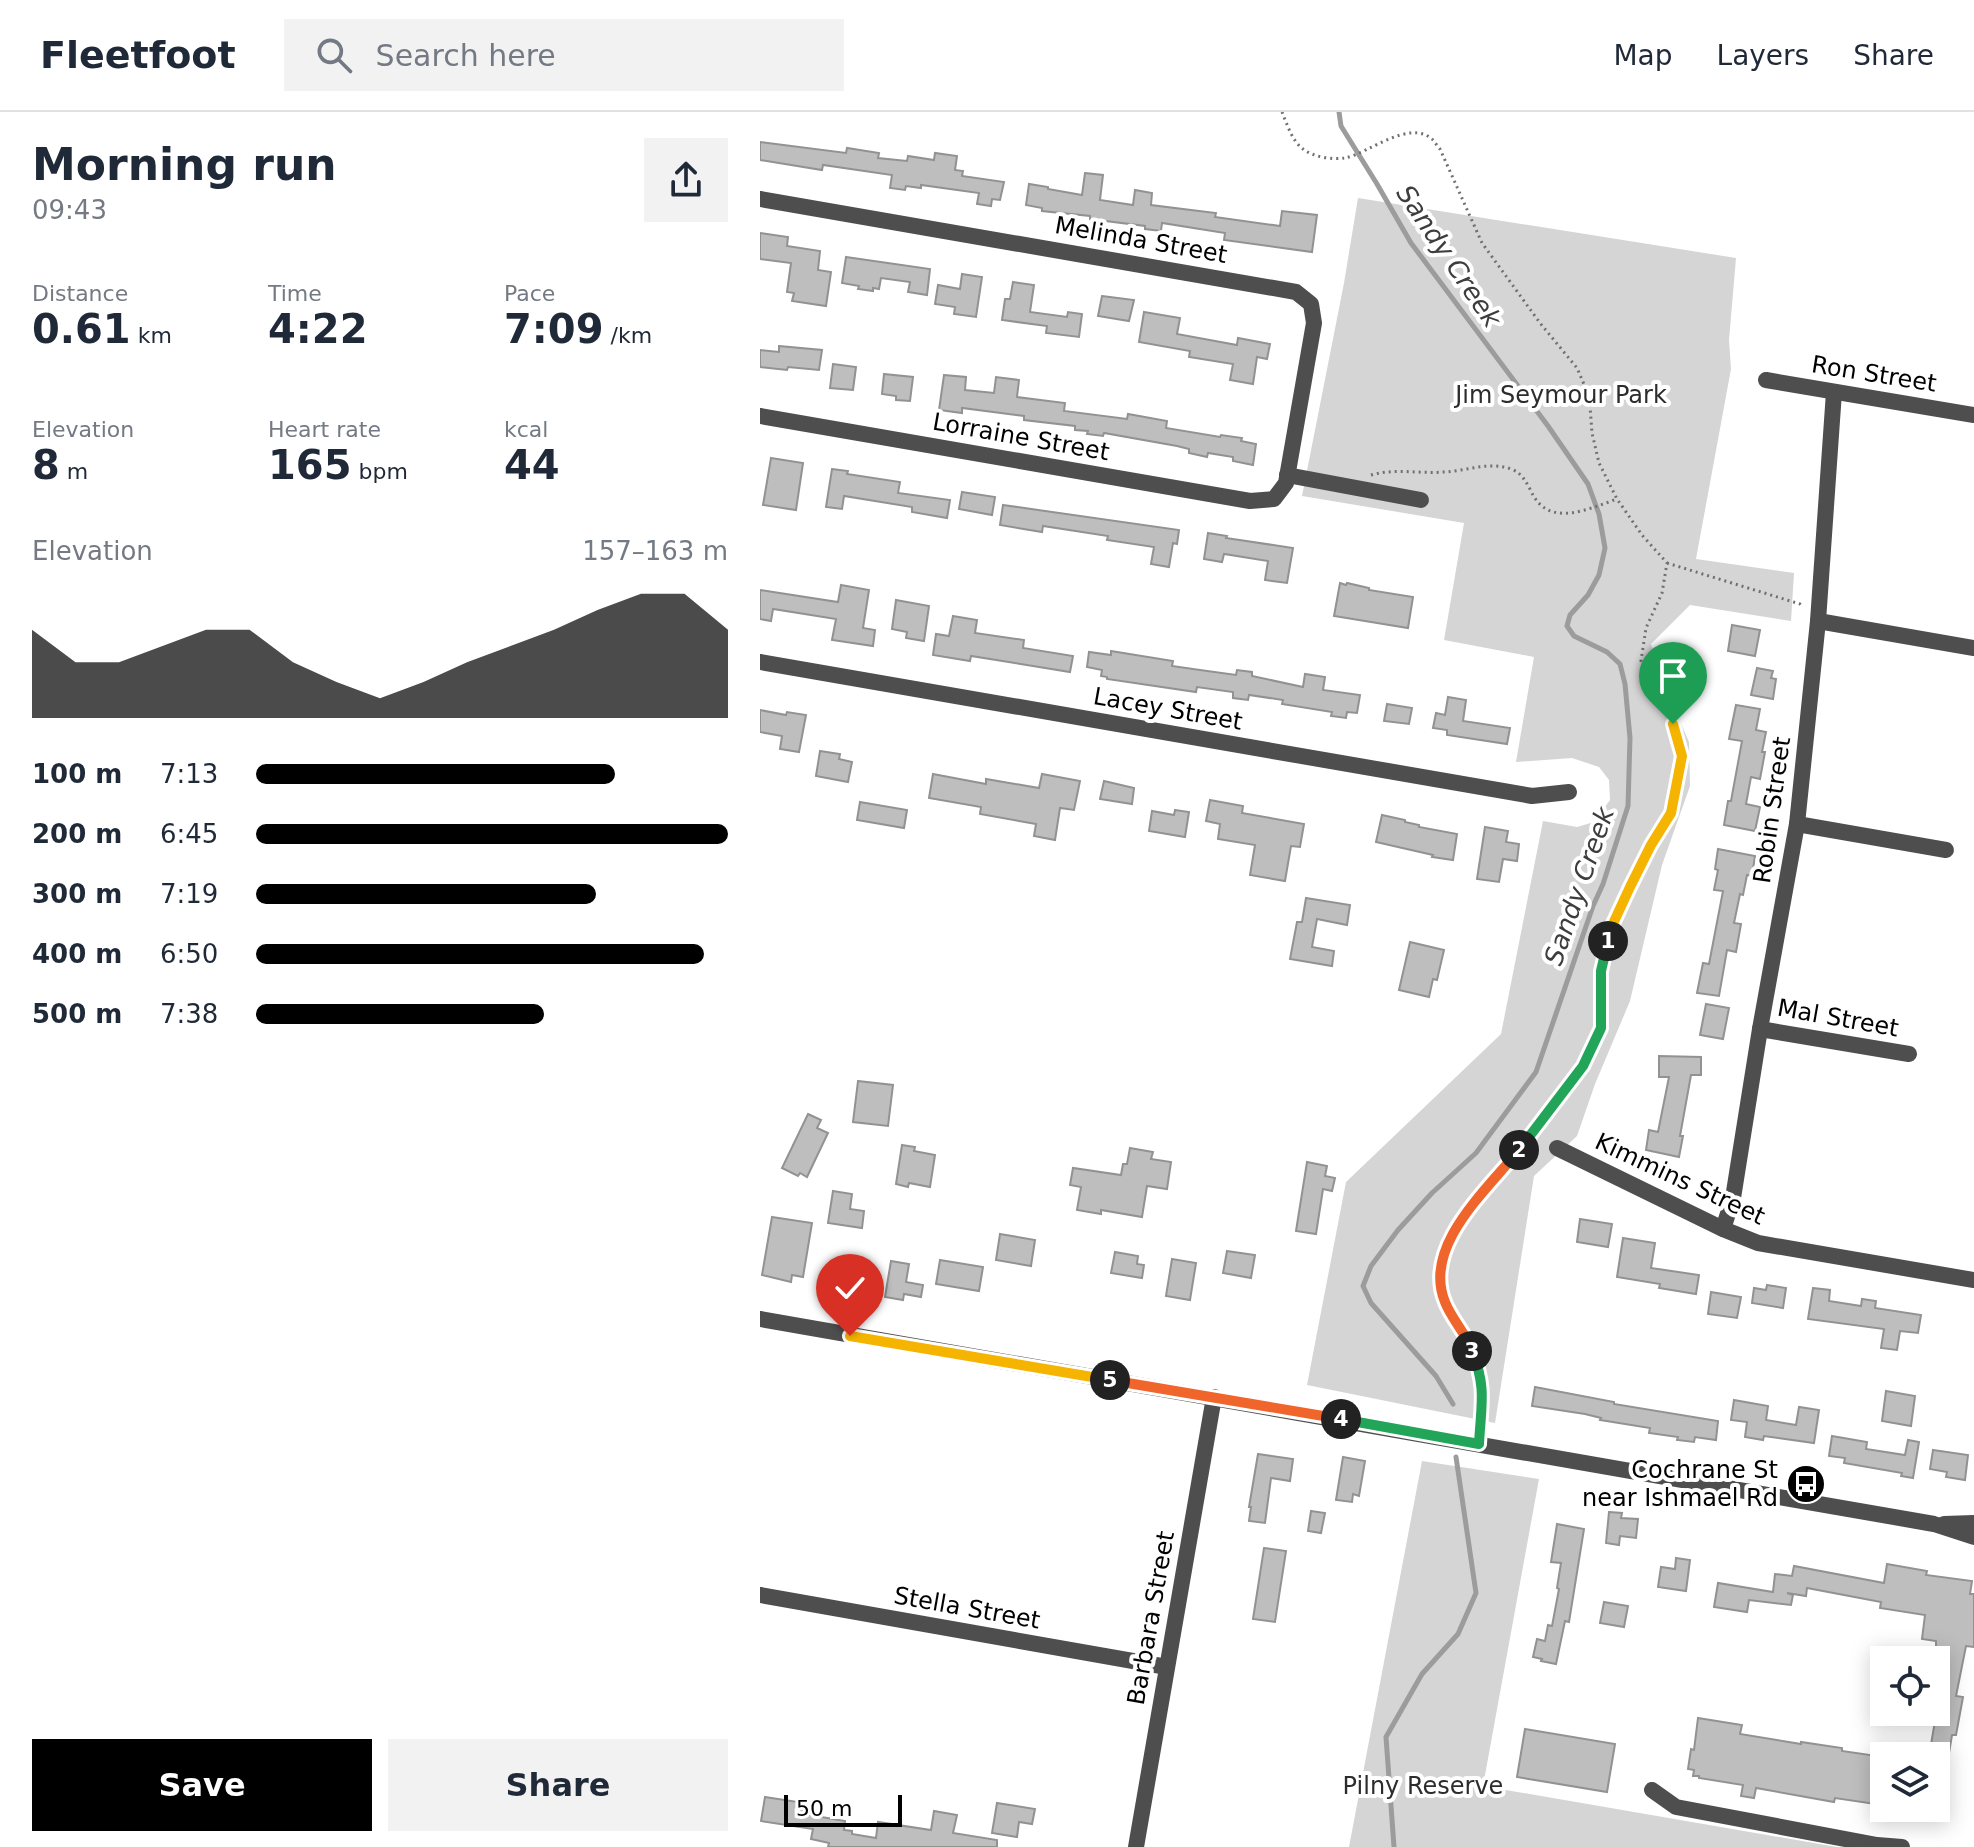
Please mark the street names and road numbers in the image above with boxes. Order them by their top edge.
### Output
street label: Melinda Street [1053,211,1229,269]
street label: Ron Street [1810,350,1938,398]
street label: Lorraine Street [930,408,1112,466]
street label: Lacey Street [1091,682,1245,736]
street label: Robin Street [1748,735,1796,885]
street label: Mal Street [1775,994,1901,1042]
street label: Kimmins Street [1591,1127,1769,1231]
street label: Barbara Street [1122,1529,1180,1707]
street label: Stella Street [892,1581,1042,1635]

